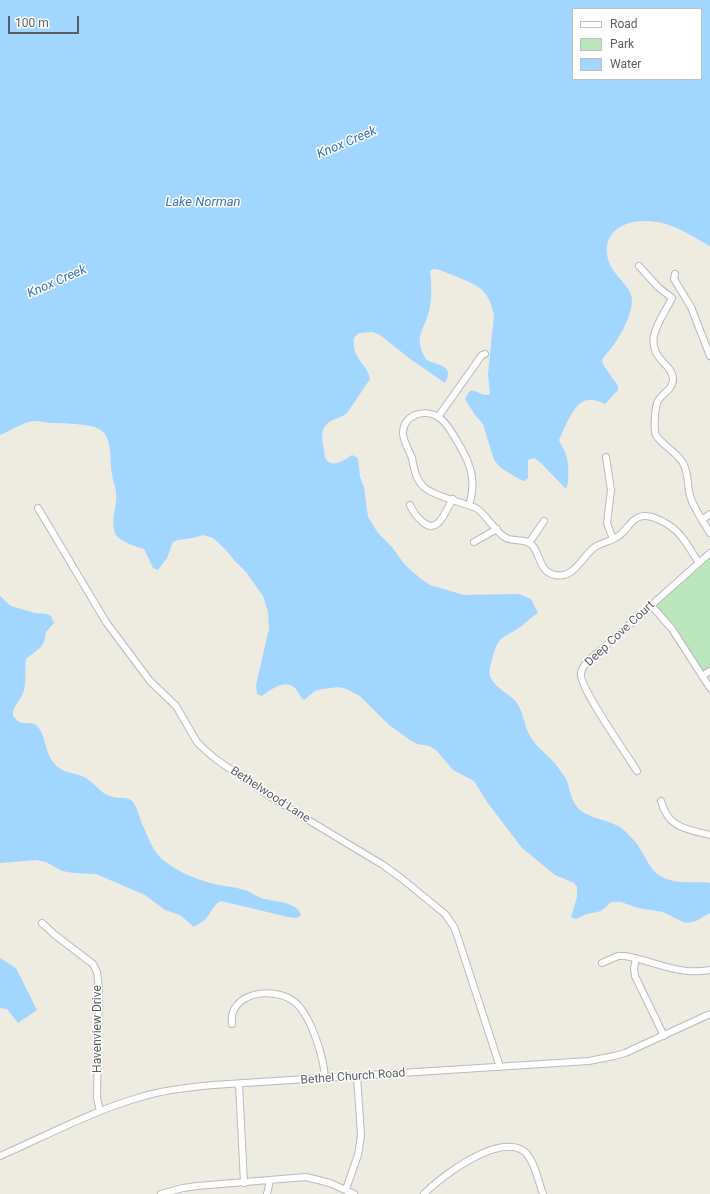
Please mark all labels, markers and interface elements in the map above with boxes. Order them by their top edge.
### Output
scale bar [10,8,81,34]
legend [572,8,702,80]
text: 100 m [15,16,49,30]
text: Road [610,17,638,31]
text: Park [610,37,634,51]
text: Water [610,57,641,71]
water label: Knox Creek [315,123,379,163]
water label: Lake Norman [165,195,241,211]
water label: Knox Creek [25,262,89,302]
street label: Deep Cove Court [582,598,658,670]
street label: Bethelwood Lane [227,764,313,826]
street label: Havenview Drive [91,985,105,1073]
street label: Bethel Church Road [300,1066,406,1088]

